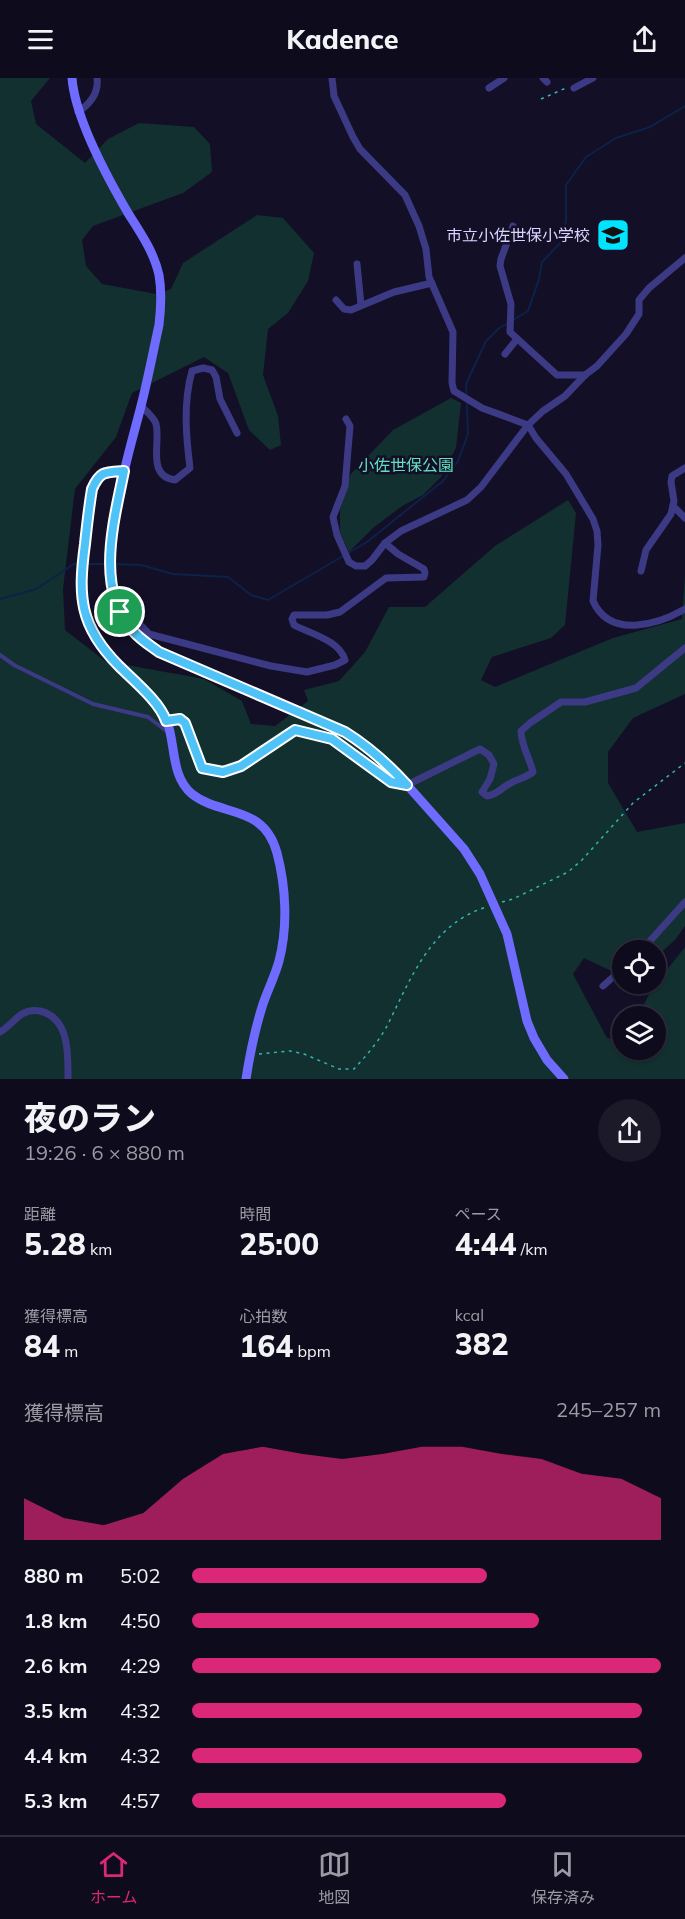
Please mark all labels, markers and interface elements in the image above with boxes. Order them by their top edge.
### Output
text: Kadence [286,22,399,56]
icon: menu [24,23,57,56]
icon: share [628,23,661,56]
school or university icon: 市立小佐世保小学校 [595,217,631,253]
place label: 市立小佐世保小学校 [446,225,590,245]
park label: 小佐世保公園 [358,455,454,475]
pin [94,586,145,637]
icon: arrive [103,595,136,628]
map controls [612,940,666,1060]
button: locate [612,940,666,994]
button: layers [612,1006,666,1060]
text: 夜のラン [24,1097,156,1138]
button: share [598,1099,661,1162]
text: 19:26 · 6 × 880 m [24,1140,185,1165]
text: 距離 [24,1204,56,1224]
text: 時間 [239,1204,271,1224]
text: ペース [455,1204,502,1224]
text: 5.28 [24,1225,86,1263]
text: 25:00 [239,1225,319,1263]
text: 4:44 [455,1225,516,1263]
text: km [86,1239,112,1259]
text: /km [516,1239,547,1259]
text: kcal [455,1305,484,1325]
text: 獲得標高 [24,1306,88,1326]
text: 心拍数 [239,1306,287,1326]
text: 382 [455,1325,509,1363]
text: 84 [24,1327,60,1365]
text: 164 [239,1327,293,1365]
text: m [60,1341,78,1361]
text: bpm [293,1341,331,1361]
text: 245–257 m [556,1397,661,1422]
text: 獲得標高 [24,1400,104,1425]
text: 880 m [24,1563,83,1588]
text: 5:02 [120,1563,161,1588]
text: 1.8 km [24,1608,87,1633]
text: 4:50 [120,1608,161,1633]
text: 2.6 km [24,1653,87,1678]
text: 4:29 [120,1653,161,1678]
text: 3.5 km [24,1698,87,1723]
text: 4:32 [120,1698,161,1723]
text: 4.4 km [24,1743,87,1768]
text: 4:32 [120,1743,161,1768]
text: 5.3 km [24,1788,87,1813]
text: 4:57 [120,1788,161,1813]
tab: ホーム [90,1848,138,1908]
tab: 地図 [318,1848,351,1908]
tab: 保存済み [531,1848,595,1908]

